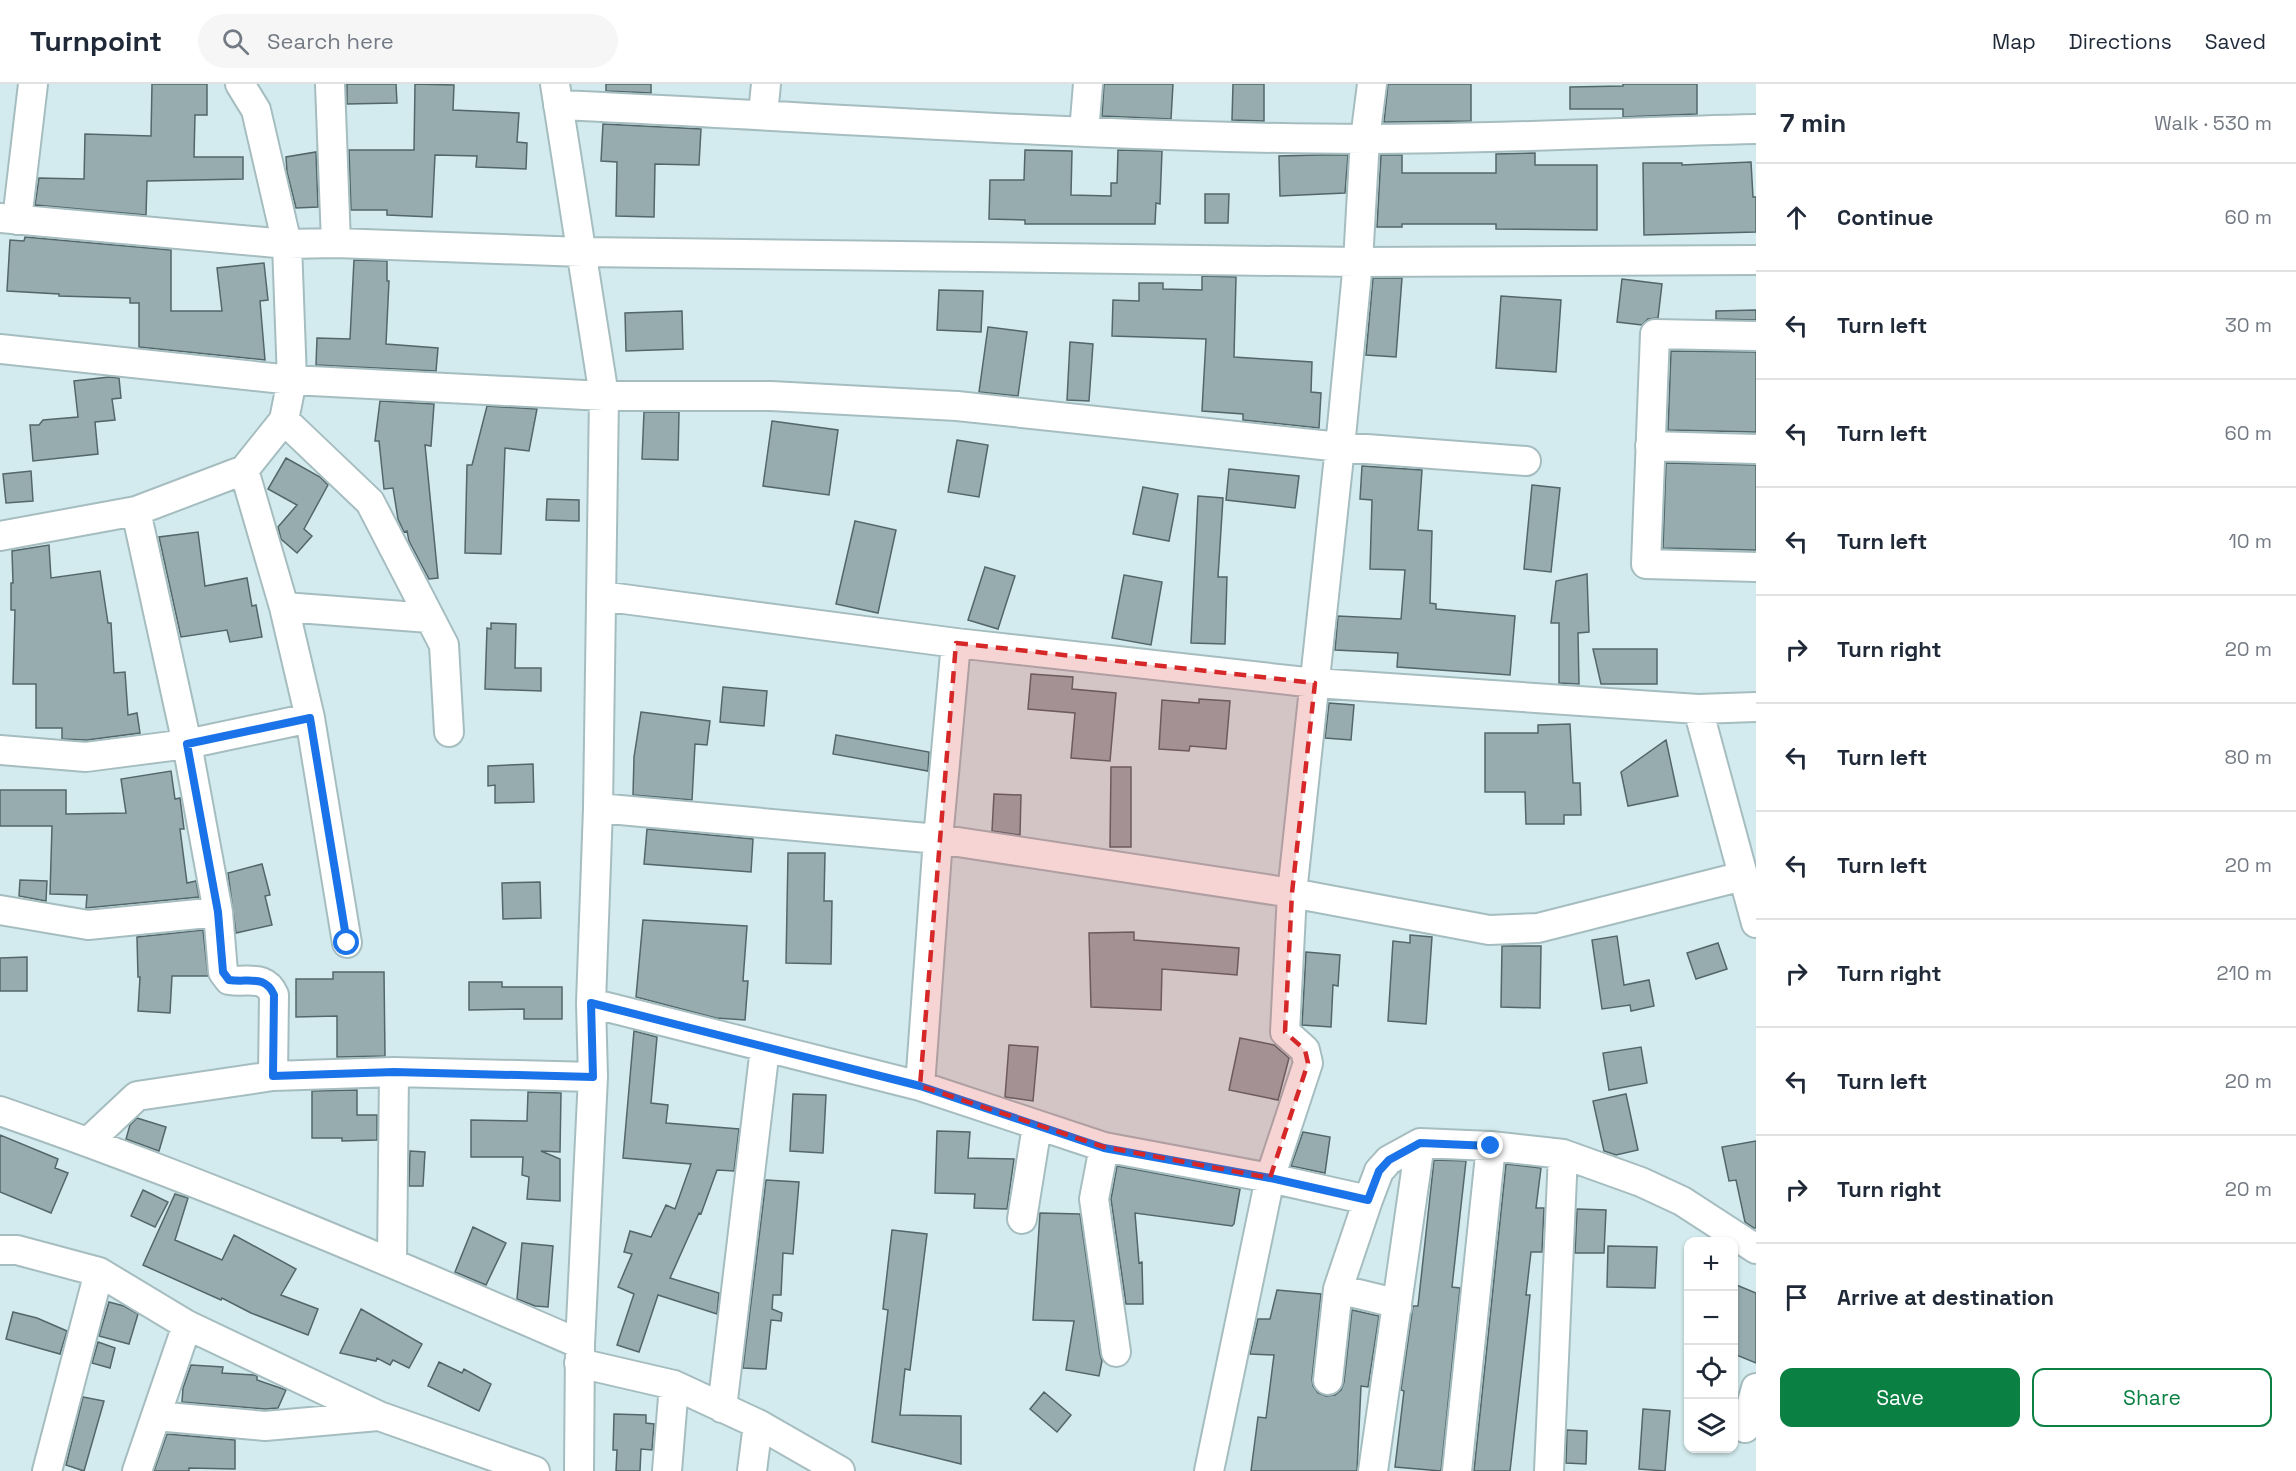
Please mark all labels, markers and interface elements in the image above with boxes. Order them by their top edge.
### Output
search box [198,14,618,68]
text: Turnpoint [30,23,162,59]
icon: search [219,25,252,58]
text: Search here [267,27,394,55]
text: Map [1992,28,2036,55]
text: Directions [2069,28,2172,55]
text: Saved [2205,28,2266,55]
text: 7 min [1780,106,1846,140]
text: Walk · 530 m [2154,110,2272,136]
icon: ahead [1780,201,1813,234]
text: Continue [1837,203,1933,231]
text: 60 m [2225,204,2272,230]
icon: left [1780,309,1813,342]
text: Turn left [1837,311,1927,339]
text: 30 m [2225,312,2272,338]
icon: left [1780,417,1813,450]
text: Turn left [1837,419,1927,447]
text: 60 m [2225,420,2272,446]
icon: left [1780,525,1813,558]
text: Turn left [1837,527,1927,555]
text: 10 m [2228,528,2272,554]
icon: right [1780,633,1813,666]
text: Turn right [1837,635,1942,663]
text: 20 m [2225,636,2272,662]
icon: left [1780,741,1813,774]
text: Turn left [1837,743,1927,771]
text: 80 m [2224,744,2272,770]
icon: left [1780,849,1813,882]
text: Turn left [1837,851,1927,879]
text: 20 m [2225,852,2272,878]
route start [333,929,359,955]
icon: right [1780,957,1813,990]
text: Turn right [1837,959,1942,987]
text: 210 m [2216,960,2272,986]
icon: left [1780,1065,1813,1098]
text: Turn left [1837,1067,1927,1095]
text: 20 m [2225,1068,2272,1094]
route end [1477,1132,1503,1158]
icon: right [1780,1173,1813,1206]
text: Turn right [1837,1175,1942,1203]
text: 20 m [2225,1176,2272,1202]
map controls [1684,1237,1738,1453]
button: + [1684,1237,1738,1291]
icon: arrive [1780,1281,1813,1314]
text: Arrive at destination [1837,1283,2054,1311]
button: − [1684,1291,1738,1345]
button: locate [1684,1345,1738,1399]
button: Save [1780,1368,2020,1427]
button: Share [2032,1368,2272,1427]
button: layers [1684,1399,1738,1453]

